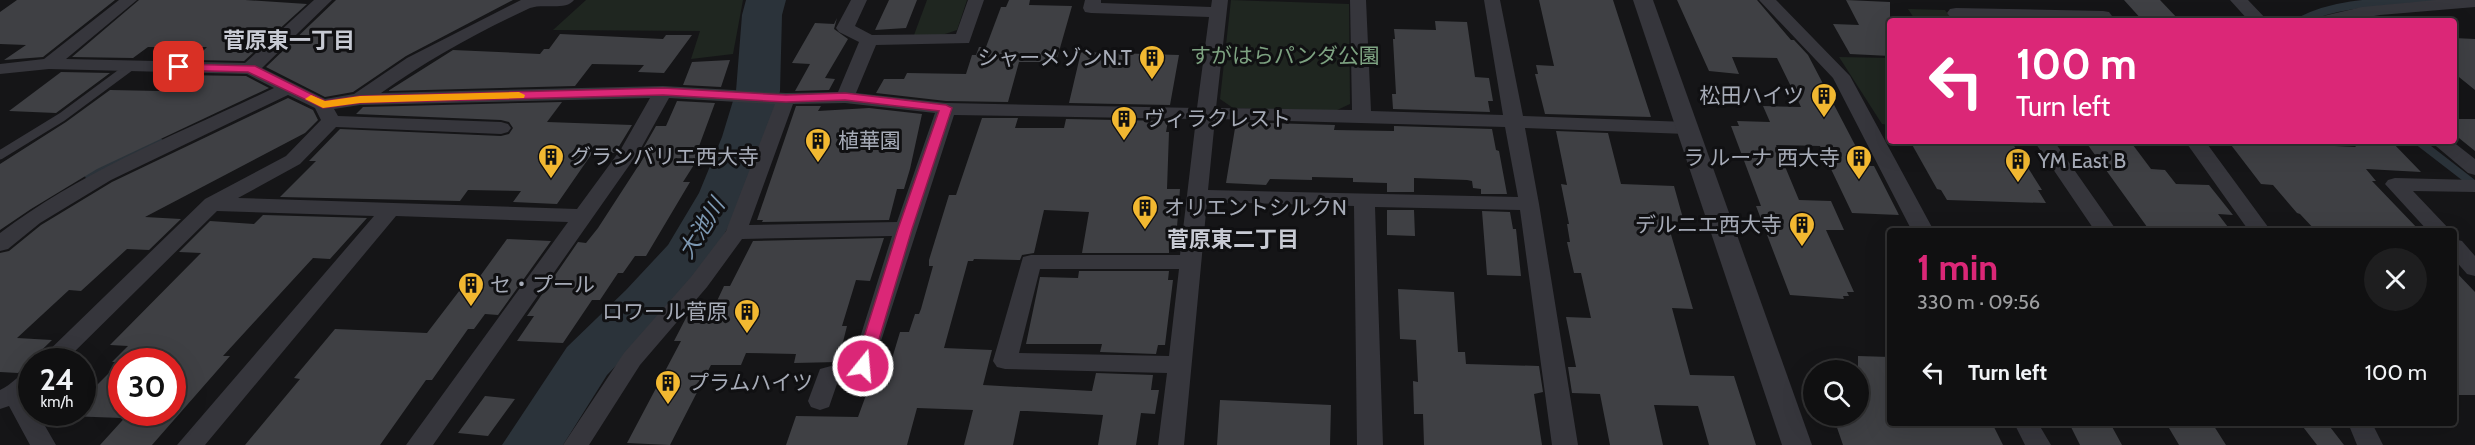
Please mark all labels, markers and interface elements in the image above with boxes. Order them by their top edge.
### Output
district label: 菅原東一丁目 [223,27,355,54]
text: 100 m [2016,38,2137,90]
pin [153,41,204,92]
icon: left [1917,42,1995,120]
building icon: シャーメゾンN.T [1137,43,1167,81]
park label: すがはらパンダ公園 [1190,43,1380,68]
place label: シャーメゾンN.T [977,45,1132,70]
icon: arrive [162,50,195,83]
building icon: 松田ハイツ [1809,81,1839,119]
place label: 松田ハイツ [1699,83,1804,108]
text: Turn left [2016,90,2110,123]
building icon: ヴィラクレスト [1109,104,1139,142]
place label: ヴィラクレスト [1144,106,1291,131]
building icon: 植華園 [803,126,833,164]
place label: 植華園 [838,128,901,153]
building icon: グランバリエ西大寺 [536,142,566,180]
building icon: ラ ルーナ 西大寺 [1844,143,1874,181]
place label: グランバリエ西大寺 [570,144,759,169]
place label: ラ ルーナ 西大寺 [1684,145,1840,170]
building icon: YM East B [2003,146,2033,184]
place label: YM East B [2037,148,2126,173]
water label: 大池川 [672,191,731,263]
building icon: オリエントシルクN [1130,193,1160,231]
place label: オリエントシルクN [1164,195,1347,220]
building icon: デルニエ西大寺 [1787,210,1817,248]
place label: デルニエ西大寺 [1635,212,1782,237]
district label: 菅原東二丁目 [1167,226,1299,253]
text: 1 min [1917,245,1998,289]
button: close [2364,248,2427,311]
building icon: セ・プール [456,270,486,308]
place label: セ・プール [490,272,595,297]
text: 330 m · 09:56 [1917,290,2040,314]
building icon: ロワール菅原 [732,297,762,335]
place label: ロワール菅原 [602,299,728,324]
position arrow [831,334,895,398]
speed limit sign: 30 [108,348,186,426]
icon: left [1917,356,1950,389]
text: Turn left [1968,359,2047,386]
text: 100 m [2365,359,2427,386]
map controls [1803,360,1869,426]
button: search [1803,360,1869,426]
text: 24 [40,361,74,398]
building icon: プラムハイツ [653,368,683,406]
place label: プラムハイツ [688,370,813,395]
text: km/h [41,393,73,411]

